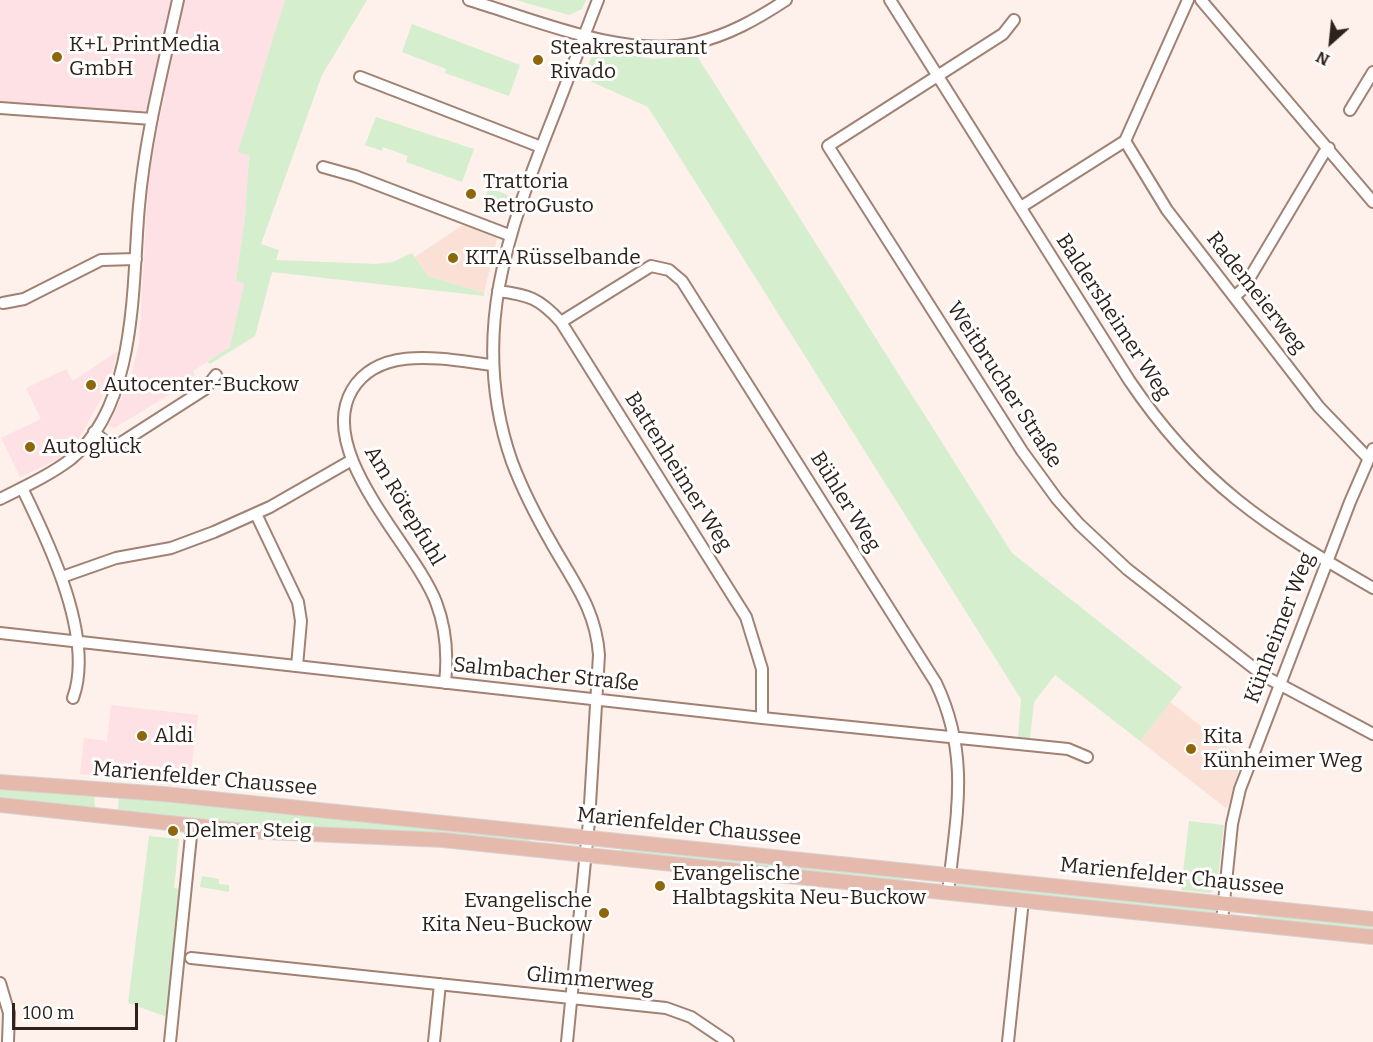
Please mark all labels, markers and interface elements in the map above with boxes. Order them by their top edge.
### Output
north arrow [1301,12,1361,72]
place label: K+L PrintMedia GmbH [69,32,220,82]
place label: Steakrestaurant Rivado [550,35,707,85]
text: N [1313,47,1332,70]
marker: K+L PrintMedia GmbH [50,50,64,64]
marker: Steakrestaurant Rivado [531,53,545,67]
place label: Trattoria RetroGusto [483,169,594,219]
marker: Trattoria RetroGusto [464,187,478,201]
street label: Rademeierweg [1201,227,1311,359]
street label: Baldersheimer Weg [1050,229,1176,405]
place label: KITA Rüsselbande [465,245,641,271]
marker: KITA Rüsselbande [446,251,460,265]
street label: Weitbrucher Straße [941,297,1067,473]
place label: Autocenter-Buckow [103,372,299,398]
marker: Autocenter-Buckow [84,378,98,392]
street label: Battenheimer Weg [619,388,737,556]
place label: Autoglück [42,434,141,460]
marker: Autoglück [23,440,37,454]
street label: Am Rötepfuhl [358,442,450,570]
street label: Bühler Weg [804,447,886,557]
street label: Künheimer Weg [1240,549,1320,707]
street label: Salmbacher Straße [452,653,640,697]
place label: Aldi [154,723,193,749]
place label: Kita Künheimer Weg [1203,724,1363,774]
marker: Aldi [135,729,149,743]
marker: Kita Künheimer Weg [1184,742,1198,756]
street label: Marienfelder Chaussee [92,757,318,801]
street label: Marienfelder Chaussee [576,803,802,851]
place label: Delmer Steig [185,818,312,844]
marker: Delmer Steig [166,824,180,838]
street label: Marienfelder Chaussee [1059,853,1285,901]
place label: Evangelische Halbtagskita Neu-Buckow [672,861,926,911]
marker: Evangelische Halbtagskita Neu-Buckow [653,879,667,893]
place label: Evangelische Kita Neu-Buckow [421,888,592,938]
marker: Evangelische Kita Neu-Buckow [597,906,611,920]
street label: Glimmerweg [525,962,655,1000]
scale bar [15,991,141,1029]
text: 100 m [23,1002,74,1024]

